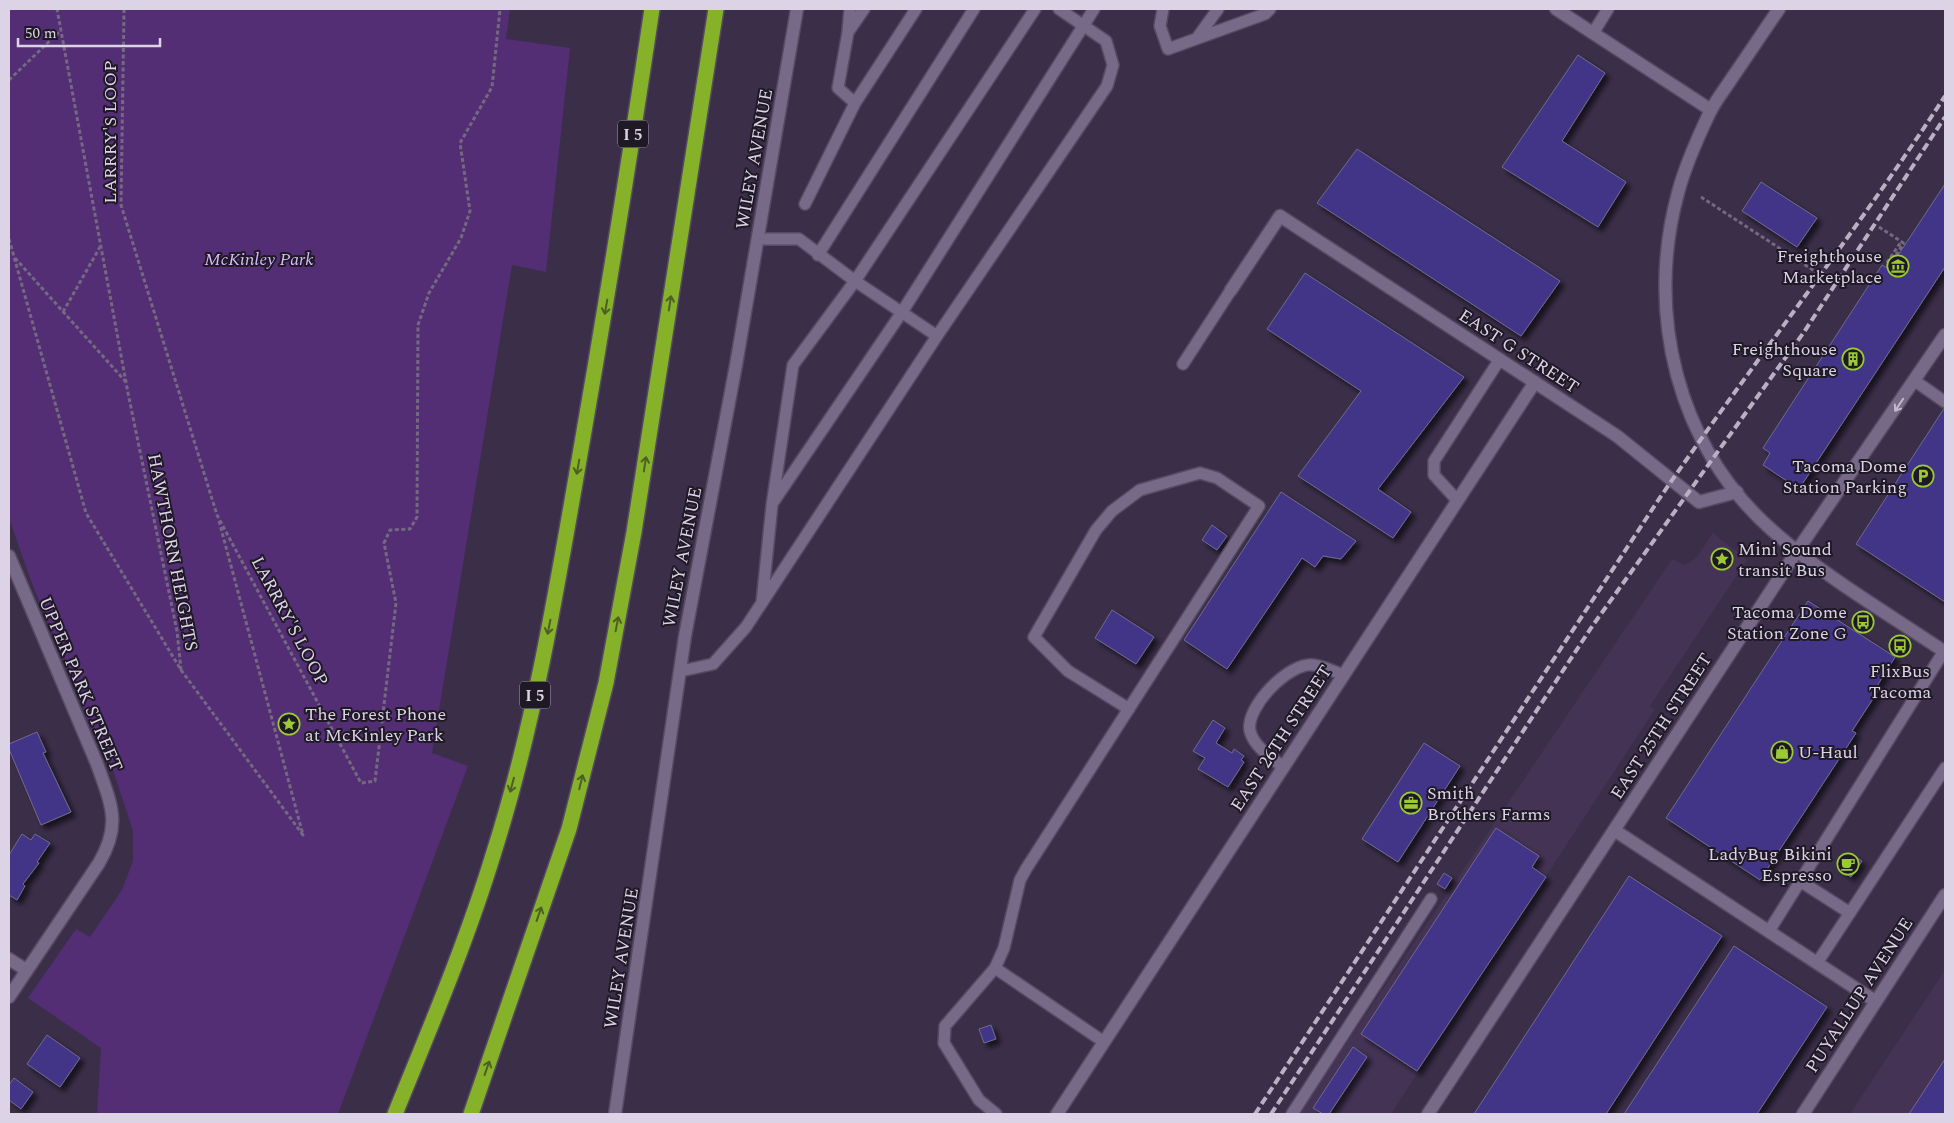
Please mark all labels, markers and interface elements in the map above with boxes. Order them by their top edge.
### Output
scale bar [18,15,160,47]
text: 50 m [25,22,57,45]
street label: LARRRY'S LOOP [97,60,124,204]
street label: WILEY AVENUE [729,87,780,231]
road number: I 5 [618,120,648,148]
place label: Freighthouse Marketplace [1777,243,1882,291]
park label: McKinley Park [204,246,314,273]
museum icon: Freighthouse Marketplace [1886,254,1910,278]
one-way arrow [665,296,675,312]
one-way arrow [601,298,611,314]
street label: EAST G STREET [1453,302,1584,401]
place label: Freighthouse Square [1732,336,1837,384]
building icon: Freighthouse Square [1841,347,1865,371]
one-way arrow [1894,397,1904,411]
street label: HAWTHORN HEIGHTS [140,451,205,653]
place label: Tacoma Dome Station Parking [1783,453,1907,501]
one-way arrow [640,456,650,472]
one-way arrow [573,459,583,475]
parking icon: Tacoma Dome Station Parking [1911,464,1935,488]
street label: WILEY AVENUE [656,485,709,630]
place label: Mini Sound transit Bus [1738,536,1832,584]
place icon: Mini Sound transit Bus [1710,547,1734,571]
street label: LARRRY'S LOOP [244,552,335,691]
street label: UPPER PARK STREET [31,593,130,776]
place label: Tacoma Dome Station Zone G [1727,599,1847,647]
bus stop icon: Tacoma Dome Station Zone G [1851,610,1875,634]
one-way arrow [613,616,623,632]
one-way arrow [543,618,553,634]
bus stop icon: FlixBus Tacoma [1888,634,1912,658]
street label: EAST 25TH STREET [1604,648,1719,805]
place label: FlixBus Tacoma [1869,658,1932,706]
street label: EAST 26TH STREET [1224,660,1339,817]
road number: I 5 [520,682,550,708]
place label: The Forest Phone at McKinley Park [305,701,446,749]
place icon: The Forest Phone at McKinley Park [277,712,301,736]
place label: U-Haul [1798,739,1858,766]
shop icon: U-Haul [1770,740,1794,764]
one-way arrow [576,775,586,791]
one-way arrow [507,776,516,792]
place label: Smith Brothers Farms [1427,780,1551,828]
office icon: Smith Brothers Farms [1399,791,1423,815]
place label: LadyBug Bikini Espresso [1708,841,1832,889]
cafe icon: LadyBug Bikini Espresso [1836,852,1860,876]
street label: WILEY AVENUE [597,886,646,1030]
one-way arrow [535,907,545,923]
street label: PUYALLUP AVENUE [1799,912,1920,1078]
one-way arrow [483,1061,492,1076]

